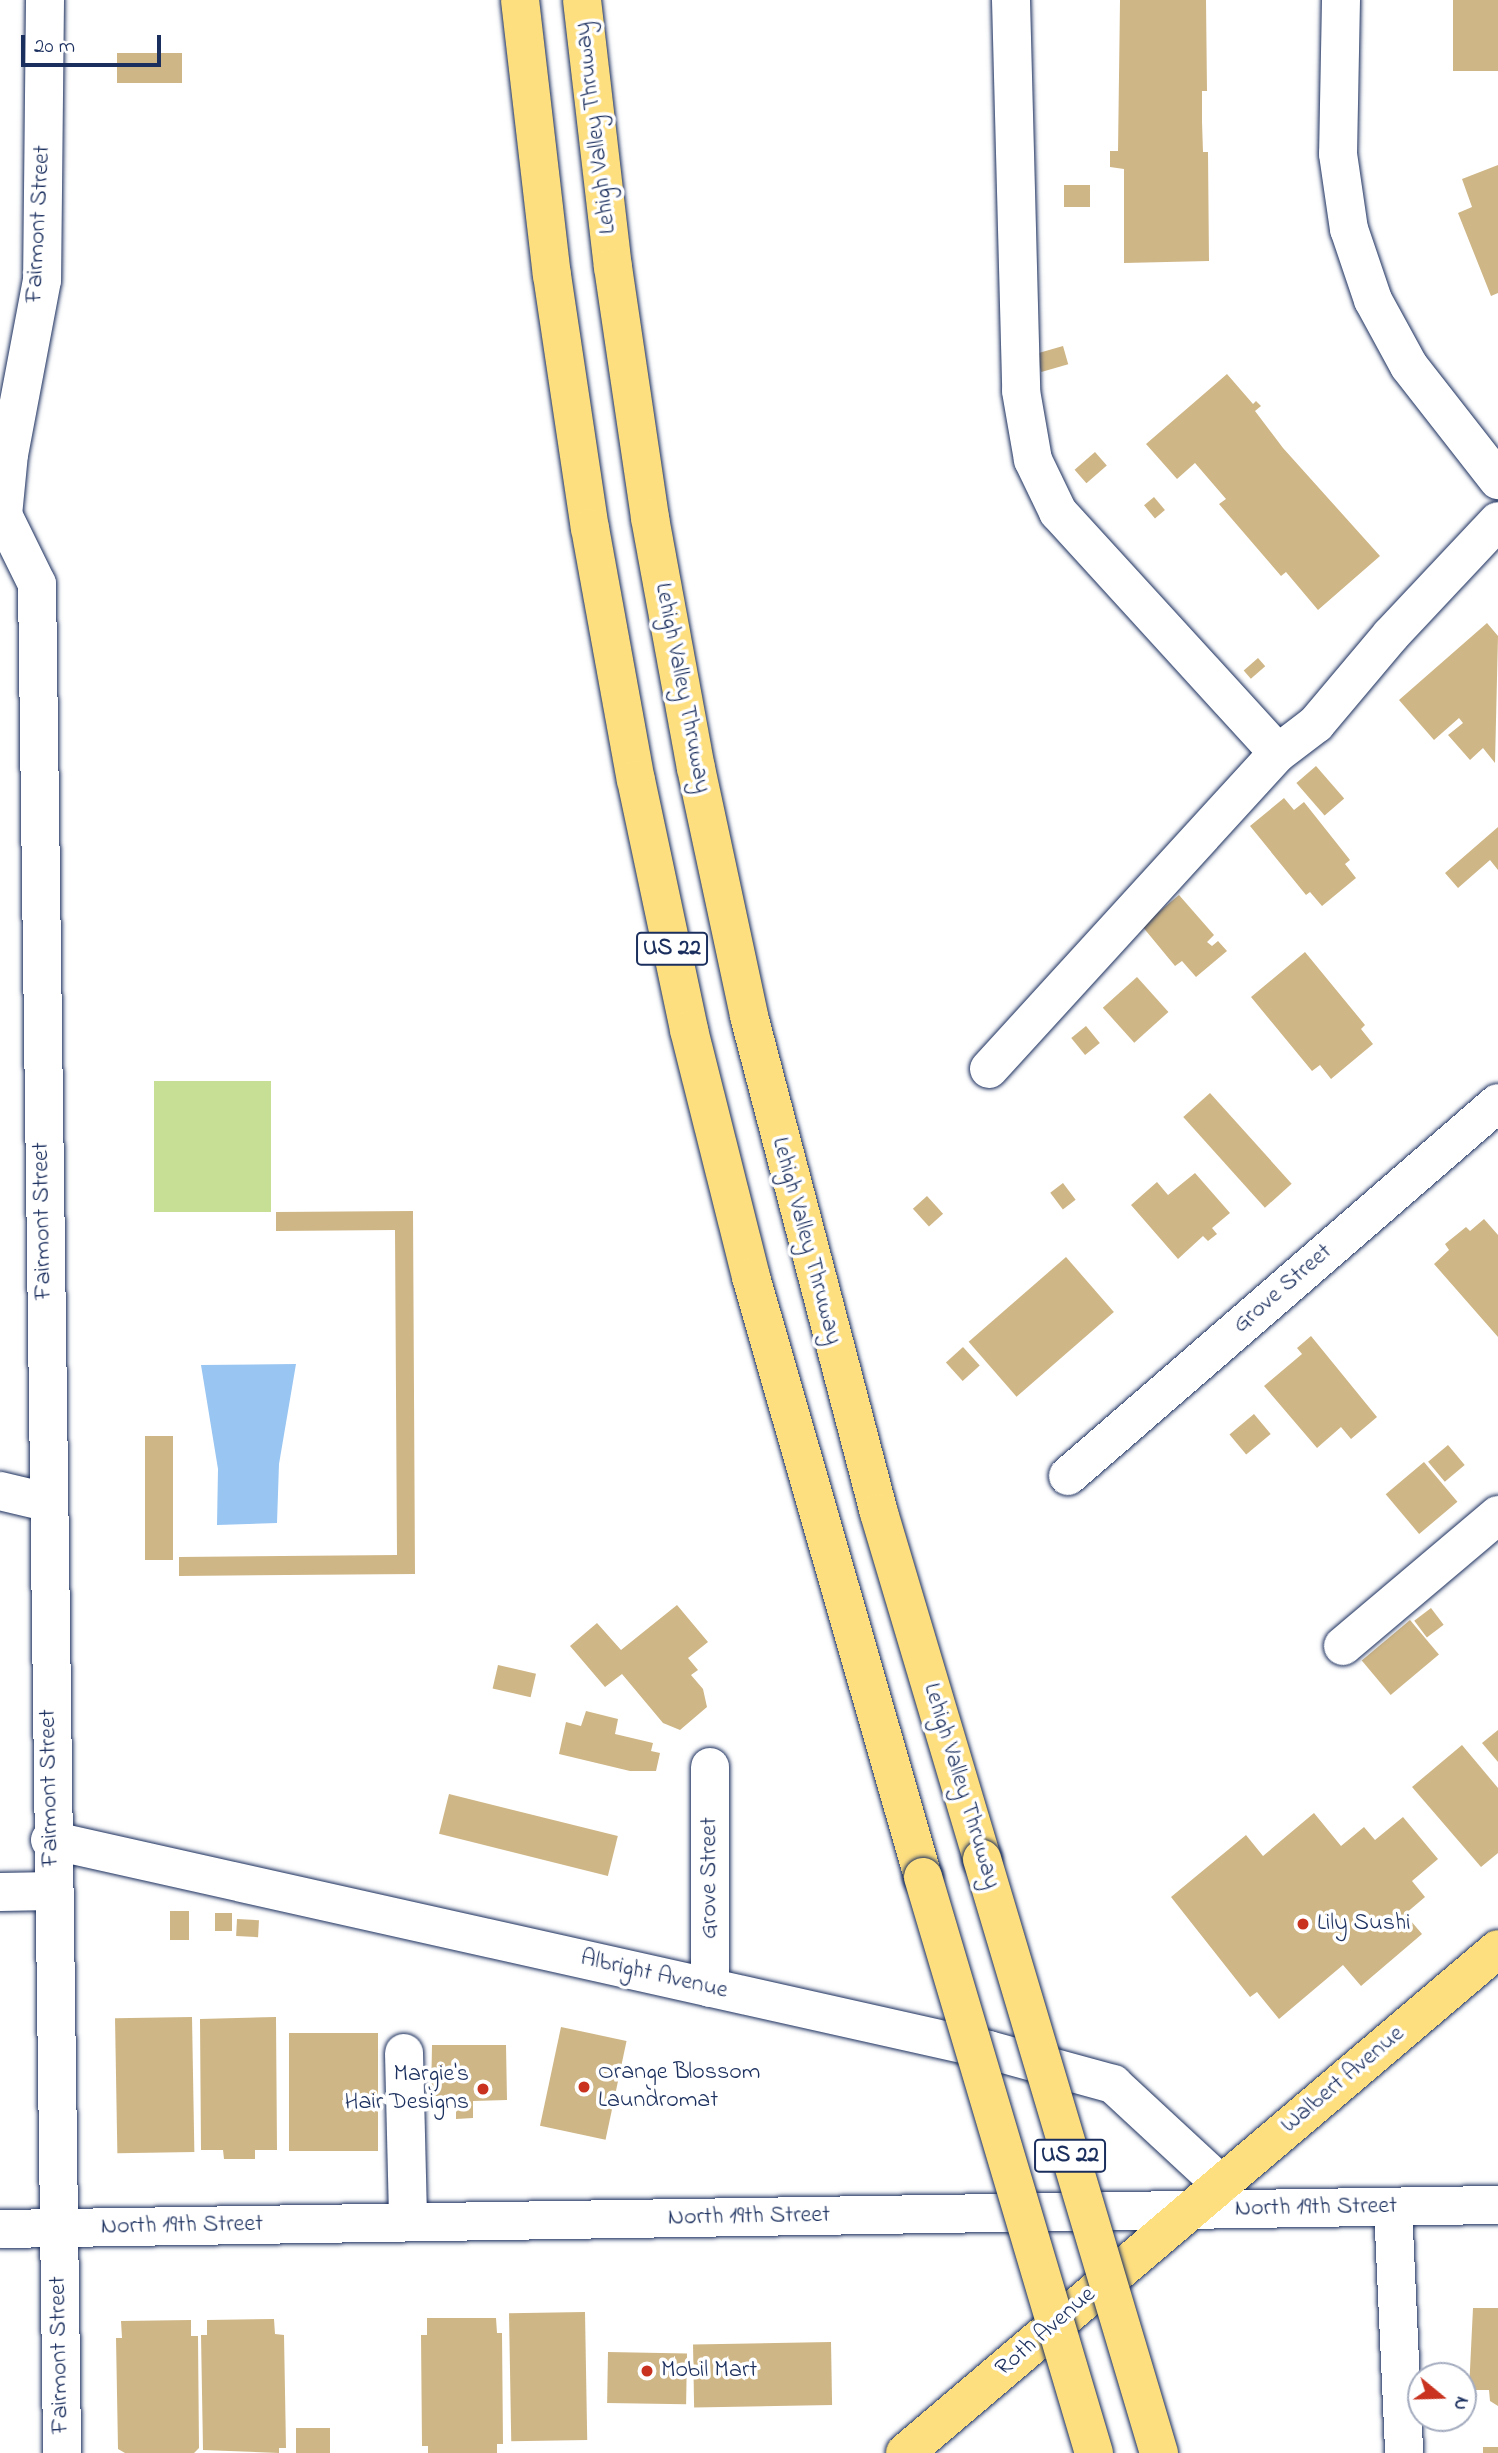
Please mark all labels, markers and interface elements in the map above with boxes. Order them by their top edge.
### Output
street label: Lehigh Valley Thruway [569,20,623,236]
scale bar [24,21,164,65]
text: 20 m [34,32,75,62]
street label: Fairmont Street [20,144,58,304]
street label: Lehigh Valley Thruway [648,581,716,795]
road number: US 22 [635,930,709,968]
street label: Lehigh Valley Thruway [764,1134,848,1348]
street label: Fairmont Street [27,1142,59,1300]
street label: Grove Street [1227,1238,1339,1340]
street label: Lehigh Valley Thruway [916,1680,1006,1892]
street label: Fairmont Street [34,1709,66,1867]
street label: Grove Street [696,1817,724,1939]
place label: Lily Sushi [1317,1910,1411,1938]
marker: Lily Sushi [1295,1916,1311,1932]
street label: Albright Avenue [578,1944,730,2006]
street label: Walbert Avenue [1275,2020,1411,2140]
place label: Orange Blossom Laundromat [598,2059,760,2115]
place label: Margie's Hair Designs [345,2061,469,2117]
marker: Orange Blossom Laundromat [576,2079,592,2095]
marker: Margie's Hair Designs [475,2081,491,2097]
road number: US 22 [1033,2136,1107,2176]
street label: North 19th Street [1235,2192,1397,2224]
street label: North 19th Street [668,2201,830,2233]
street label: North 19th Street [101,2210,263,2242]
street label: Fairmont Street [44,2276,76,2434]
street label: Roth Avenue [990,2281,1102,2383]
place label: Mobil Mart [661,2357,757,2385]
north arrow [1407,2362,1477,2432]
marker: Mobil Mart [639,2363,655,2379]
text: N [1446,2393,1475,2414]

